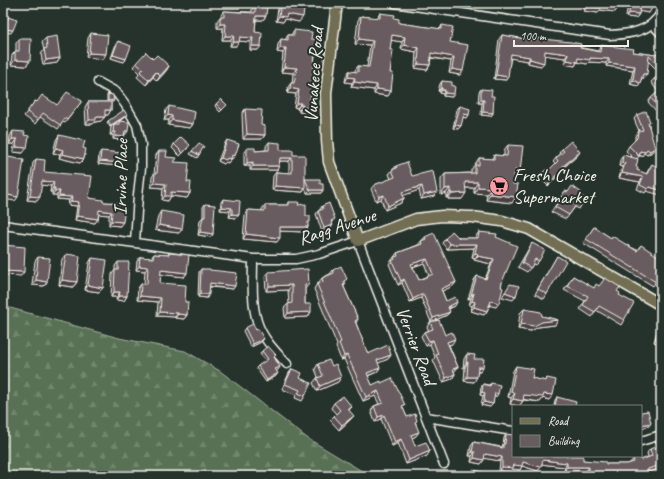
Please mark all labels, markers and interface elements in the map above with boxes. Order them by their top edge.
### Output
scale bar [514,22,628,48]
street label: Vunakece Road [299,23,330,123]
text: 100 m [520,28,547,44]
street label: Irvine Place [108,137,134,215]
place label: Fresh Choice Supermarket [513,163,597,209]
supermarket icon: Fresh Choice Supermarket [488,175,510,197]
street label: Ragg Avenue [295,203,381,251]
street label: Verrier Road [390,304,443,392]
legend [512,405,642,457]
text: Road [548,413,570,429]
text: Building [548,433,580,449]

